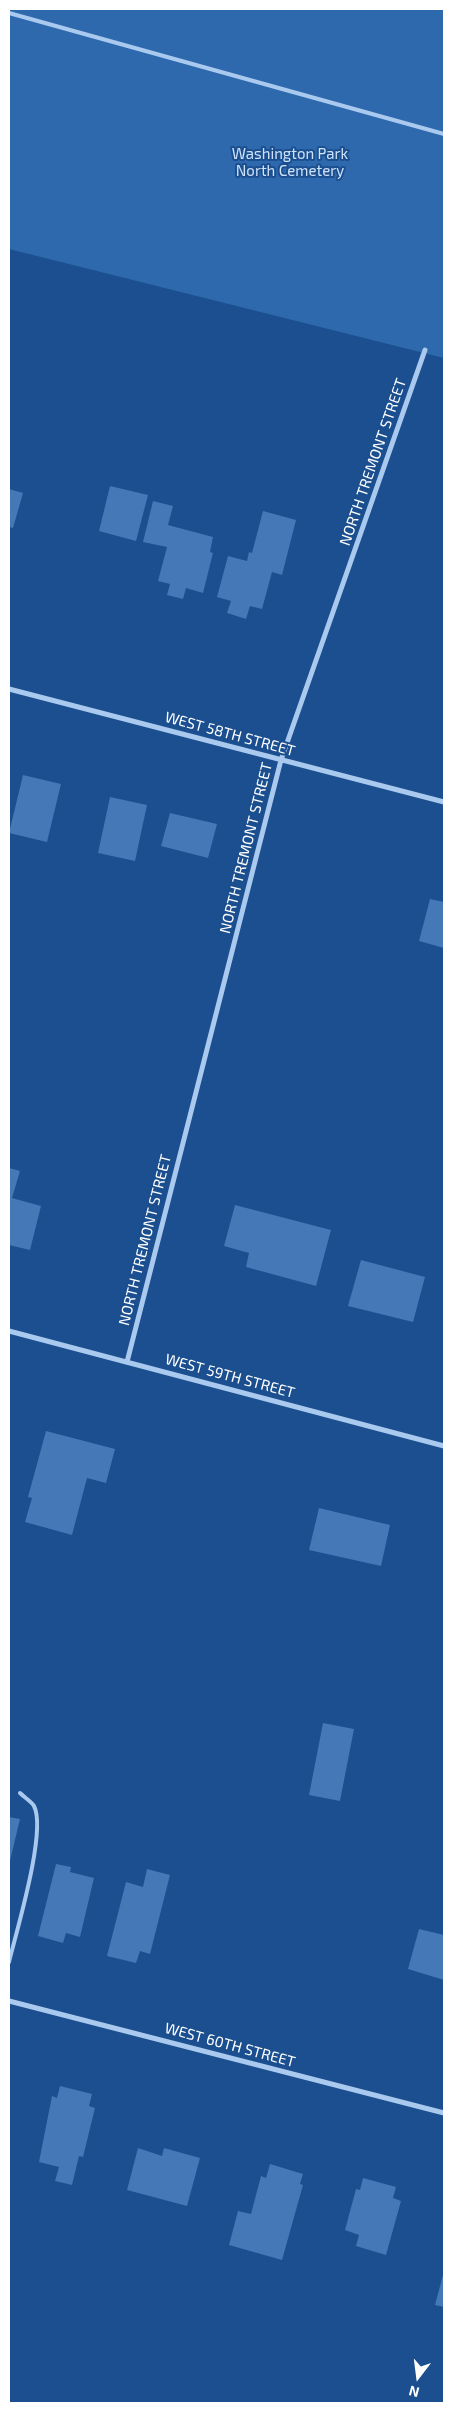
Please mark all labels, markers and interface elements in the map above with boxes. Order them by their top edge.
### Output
park label: Washington Park North Cemetery [232,145,348,180]
street label: NORTH TREMONT STREET [336,376,410,548]
street label: WEST 58TH STREET [163,708,297,760]
street label: NORTH TREMONT STREET [216,760,276,936]
street label: NORTH TREMONT STREET [115,1152,175,1328]
street label: WEST 59TH STREET [163,1350,297,1402]
street label: WEST 60TH STREET [163,2019,297,2071]
north arrow [393,2352,443,2402]
text: N [407,2382,421,2401]

